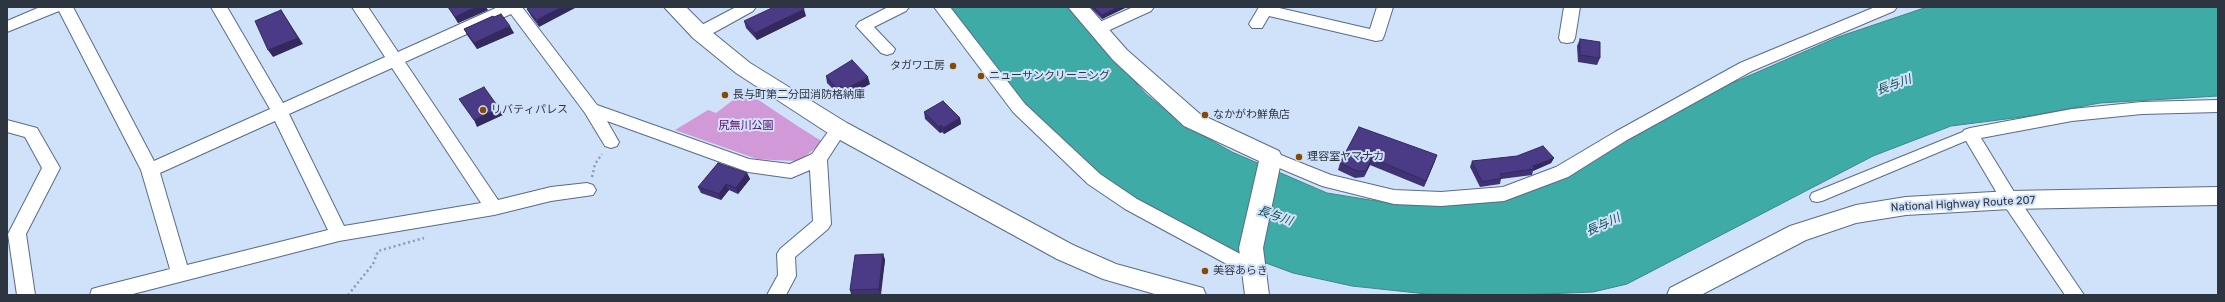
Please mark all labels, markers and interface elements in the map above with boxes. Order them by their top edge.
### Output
place label: タガワ工房 [890,59,945,73]
marker: タガワ工房 [948,61,958,71]
place label: ニューサンクリーニング [989,69,1110,83]
marker: ニューサンクリーニング [976,71,986,81]
water label: 長与川 [1875,72,1913,98]
place label: 長与町第二分団消防格納庫 [733,88,865,102]
marker: 長与町第二分団消防格納庫 [720,90,730,100]
place label: リバティパレス [491,103,568,117]
marker: リバティパレス [478,105,488,115]
place label: なかがわ鮮魚店 [1213,108,1290,122]
marker: なかがわ鮮魚店 [1200,110,1210,120]
park label: 尻無川公園 [719,119,773,133]
place label: 理容室ヤマナカ [1307,150,1384,164]
marker: 理容室ヤマナカ [1294,152,1304,162]
street label: National Highway Route 207 [1891,194,2035,214]
water label: 長与川 [1256,203,1294,229]
water label: 長与川 [1584,211,1622,239]
place label: 美容あらき [1213,264,1268,278]
marker: 美容あらき [1200,266,1210,276]

